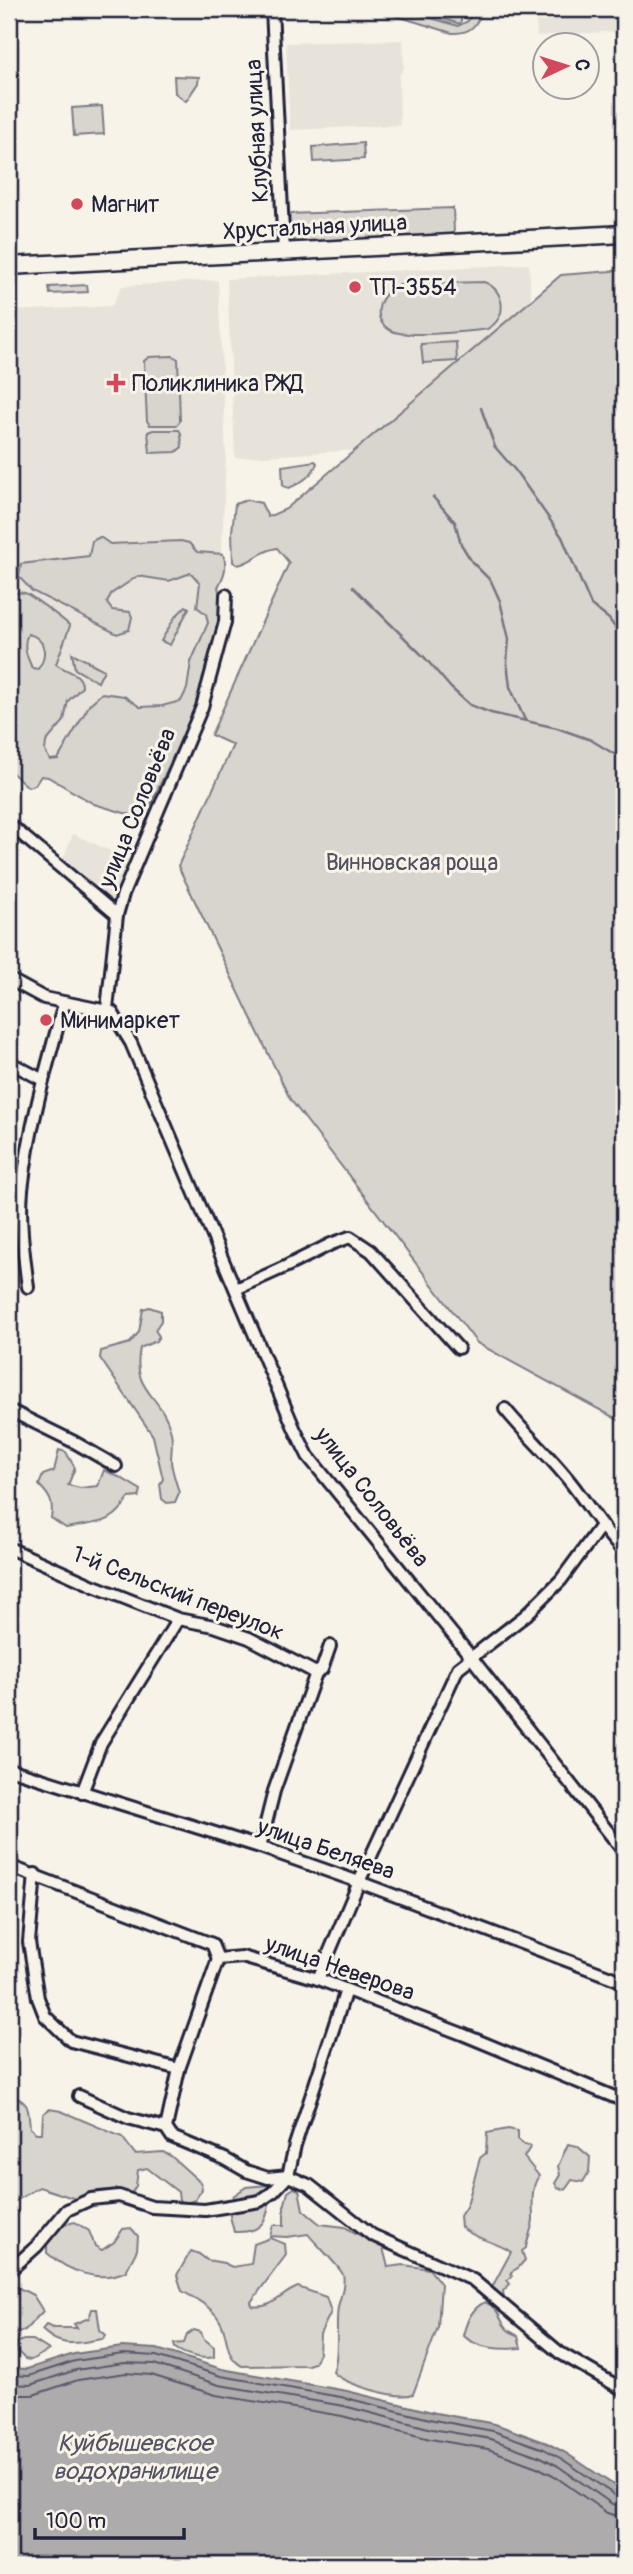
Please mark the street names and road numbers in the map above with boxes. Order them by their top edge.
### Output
street label: Клубная улица [239,59,275,203]
street label: Хрустальная улица [222,208,408,246]
street label: улица Соловьёва [91,724,182,893]
street label: улица Соловьёва [308,1420,436,1573]
street label: 1-й Сельский переулок [68,1539,288,1647]
street label: улица Беляева [252,1812,399,1886]
street label: улица Неверова [261,1929,418,2007]

